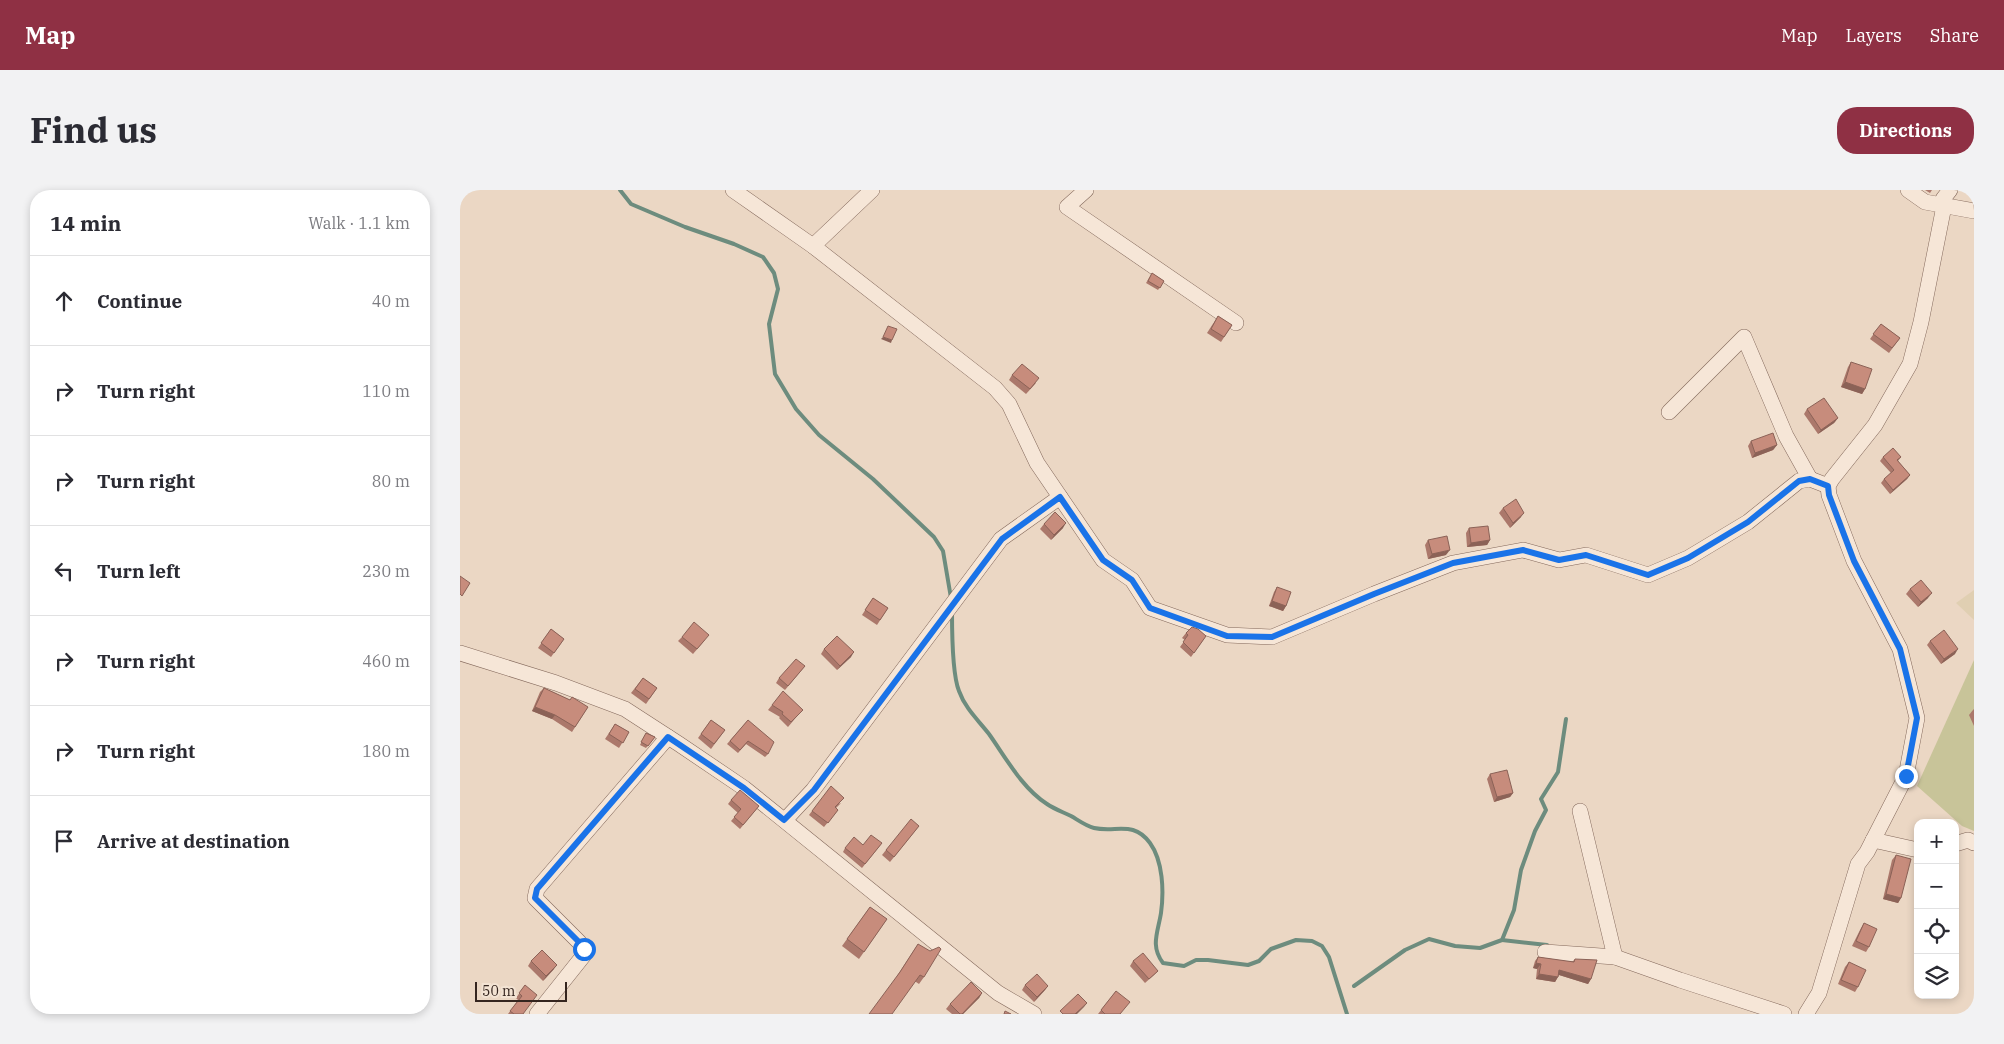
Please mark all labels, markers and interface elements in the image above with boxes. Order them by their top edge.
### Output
text: Map [25,19,75,51]
text: Map [1781,24,1818,47]
text: Layers [1846,24,1902,47]
text: Share [1930,24,1979,47]
text: Find us [30,107,157,153]
button: Directions [1837,107,1974,154]
text: 14 min [50,209,121,237]
text: Walk · 1.1 km [308,213,410,233]
icon: ahead [50,287,78,315]
text: Continue [97,289,182,313]
text: 40 m [372,291,410,311]
icon: right [50,377,78,405]
text: Turn right [97,379,195,403]
text: 110 m [362,381,410,401]
icon: right [50,467,78,495]
text: Turn right [97,469,195,493]
text: 80 m [372,471,410,491]
icon: left [50,557,78,585]
text: Turn left [97,559,180,583]
text: 230 m [362,561,410,581]
icon: right [50,647,78,675]
text: Turn right [97,649,195,673]
text: 460 m [362,651,410,671]
icon: right [50,737,78,765]
text: Turn right [97,739,195,763]
text: 180 m [362,741,410,761]
route end [1895,765,1918,788]
map controls [1914,819,1959,999]
button: + [1914,819,1959,864]
icon: arrive [50,827,78,855]
text: Arrive at destination [97,829,290,853]
button: − [1914,864,1959,909]
button: locate [1914,909,1959,954]
route start [573,938,596,961]
button: layers [1914,954,1959,999]
scale bar [475,979,568,1002]
text: 50 m [482,982,515,1000]

